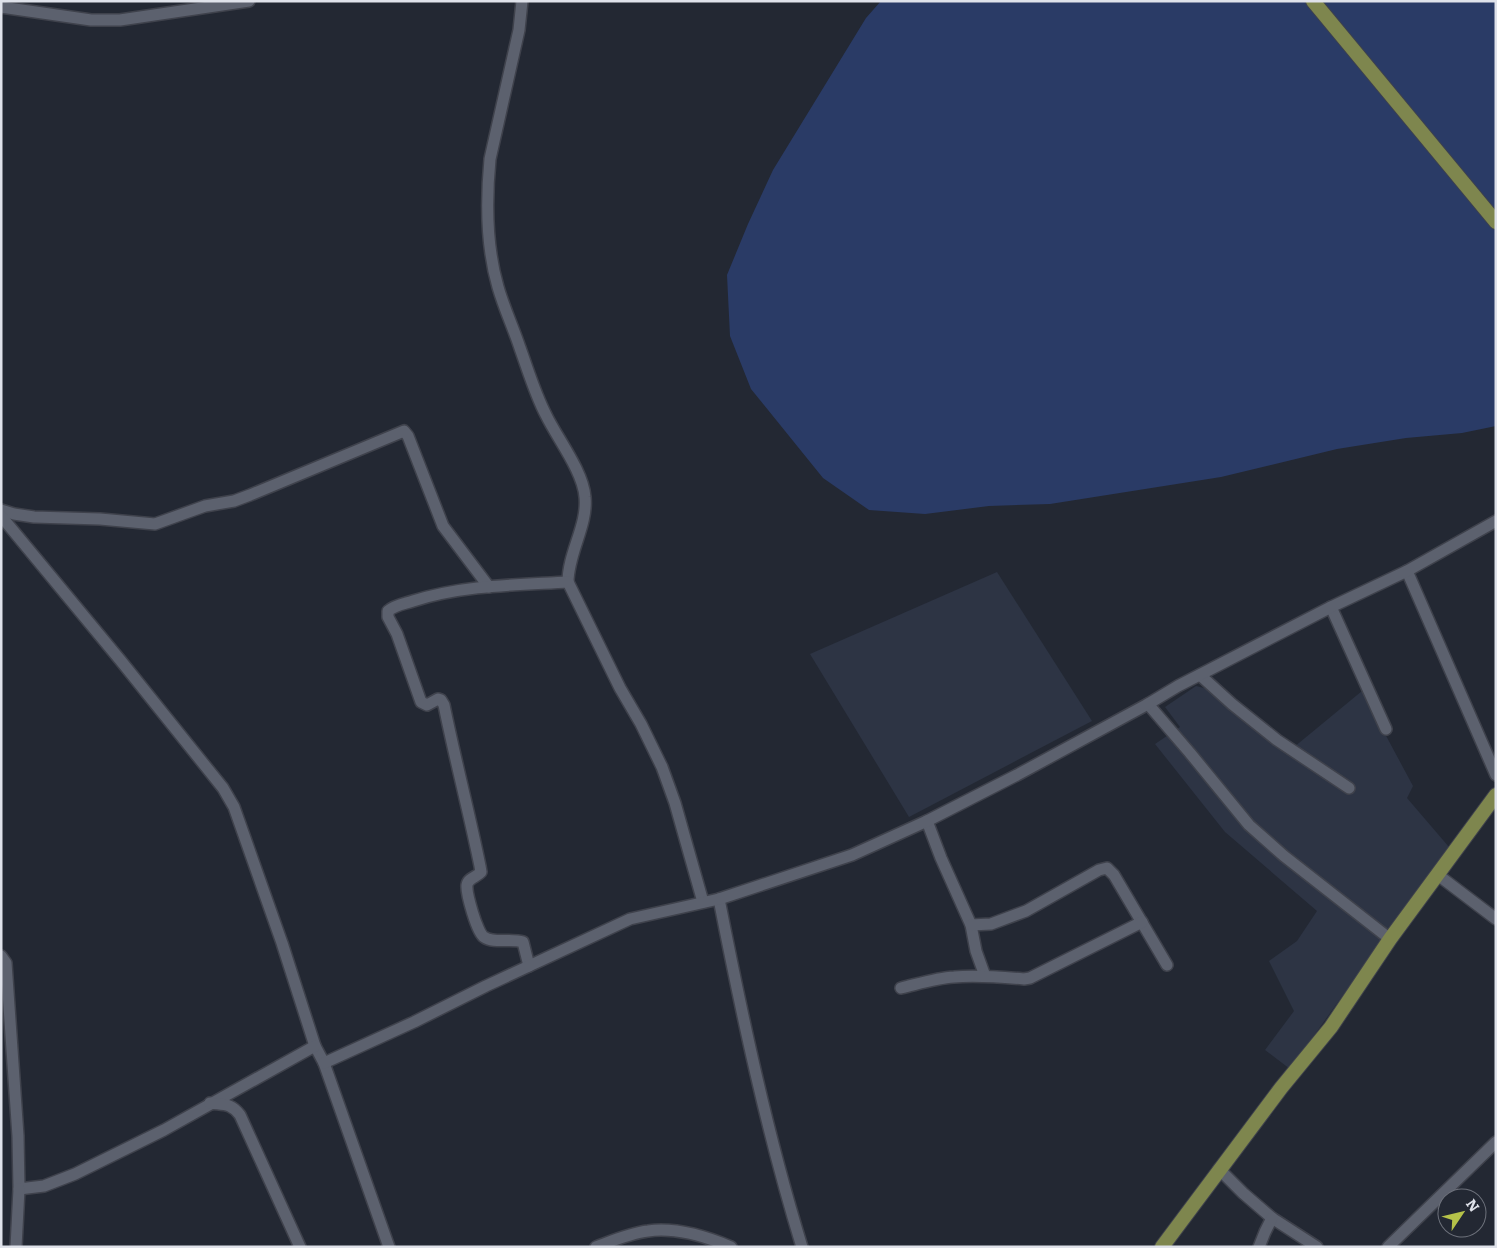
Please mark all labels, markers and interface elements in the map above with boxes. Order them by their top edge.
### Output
north arrow [1437,1188,1487,1238]
text: N [1462,1194,1485,1216]

